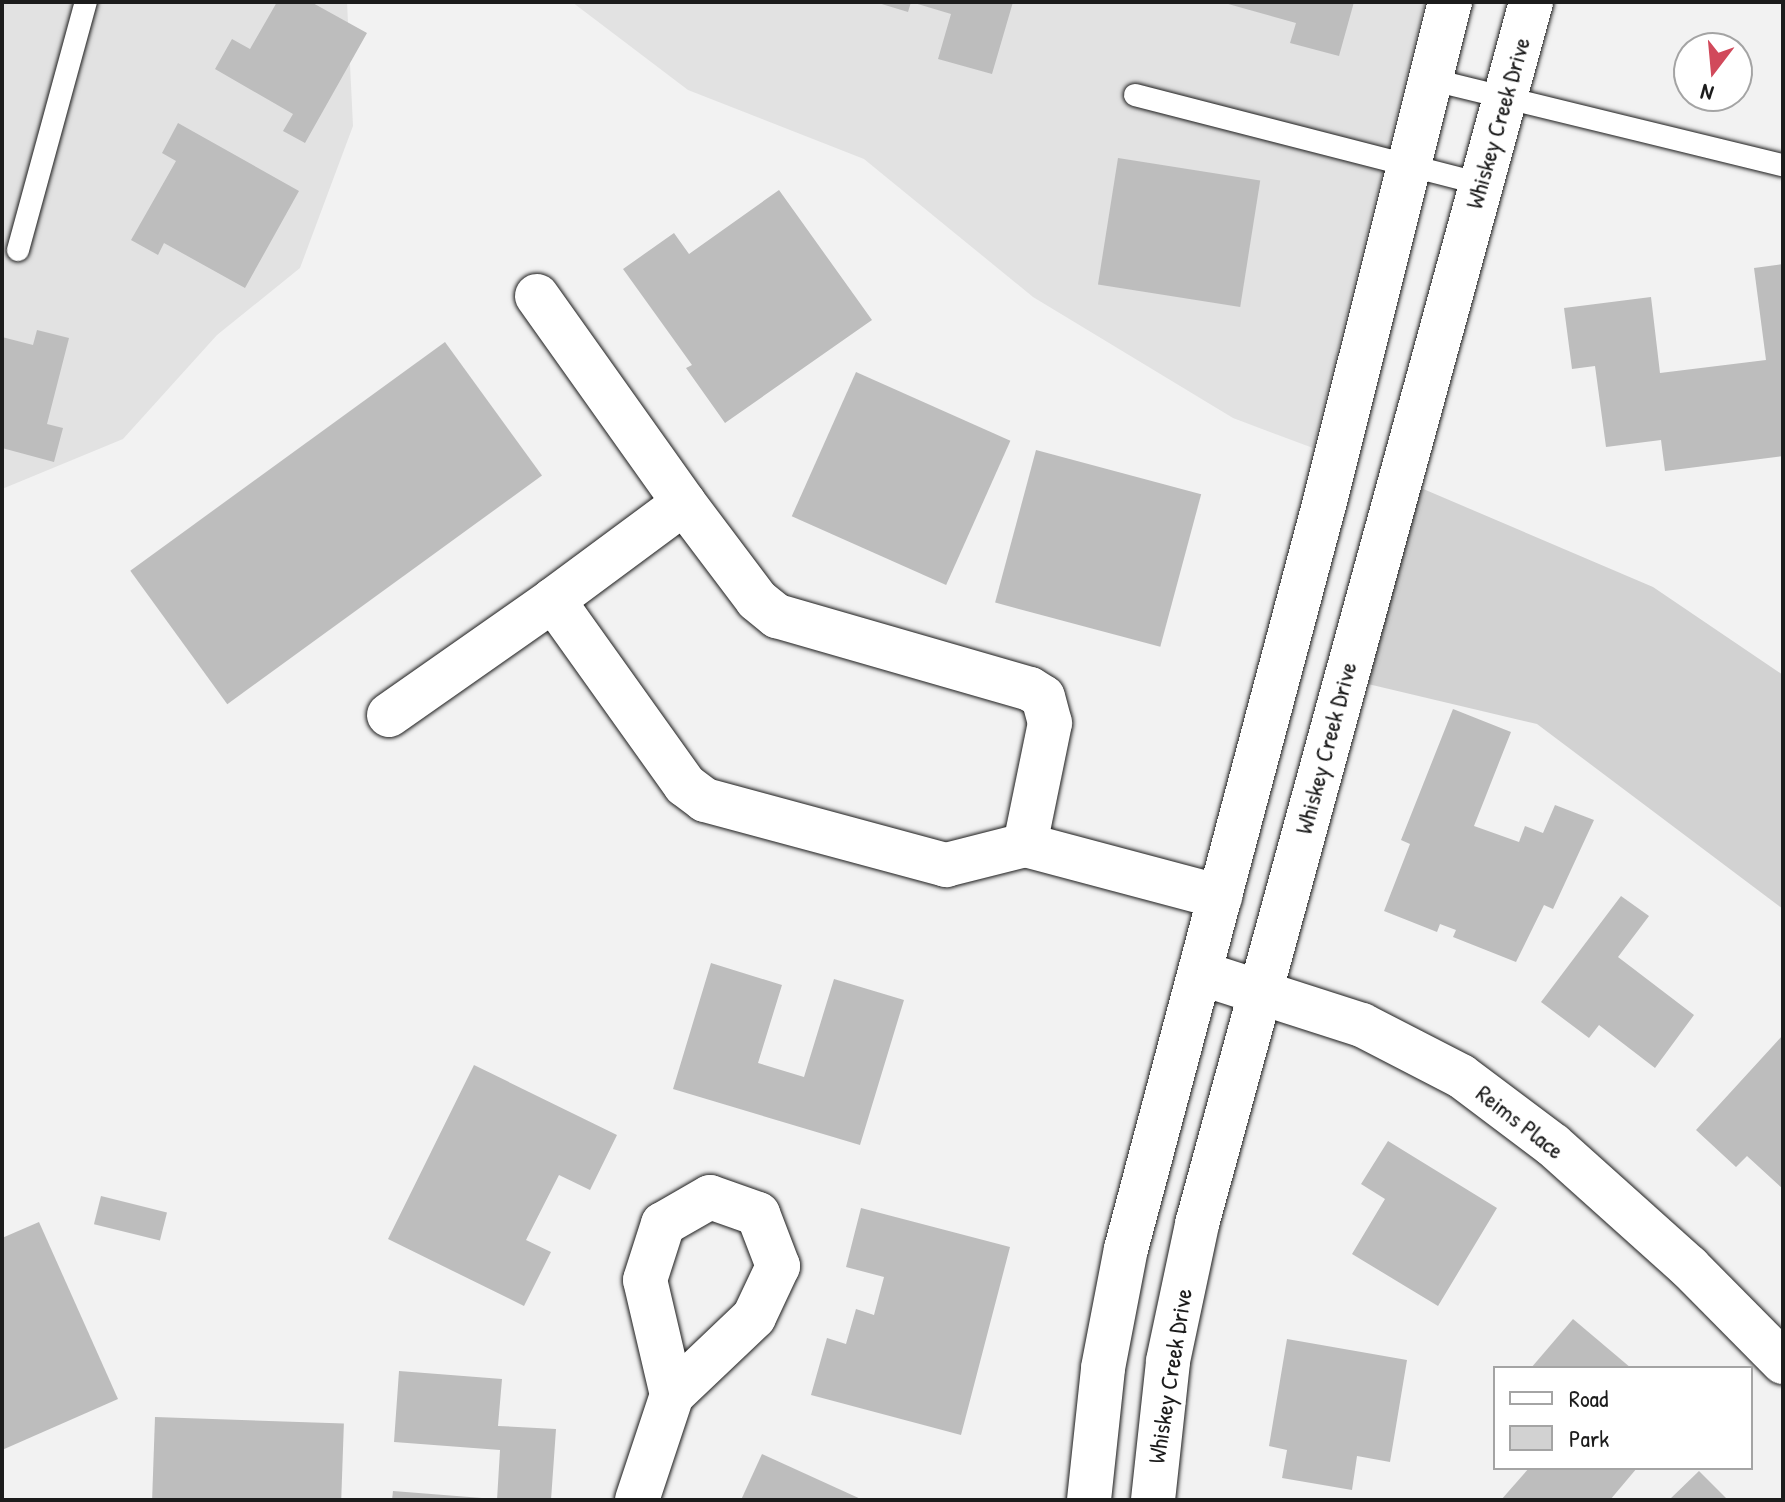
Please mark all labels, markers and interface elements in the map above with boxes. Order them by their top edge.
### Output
north arrow [1673,32,1753,112]
street label: Whiskey Creek Drive [1460,34,1536,212]
text: N [1697,77,1717,109]
street label: Whiskey Creek Drive [1289,659,1363,837]
street label: Reims Place [1471,1079,1569,1165]
street label: Whiskey Creek Drive [1142,1286,1198,1466]
legend [1493,1366,1753,1470]
text: Road [1569,1382,1608,1414]
text: Park [1569,1422,1609,1454]

